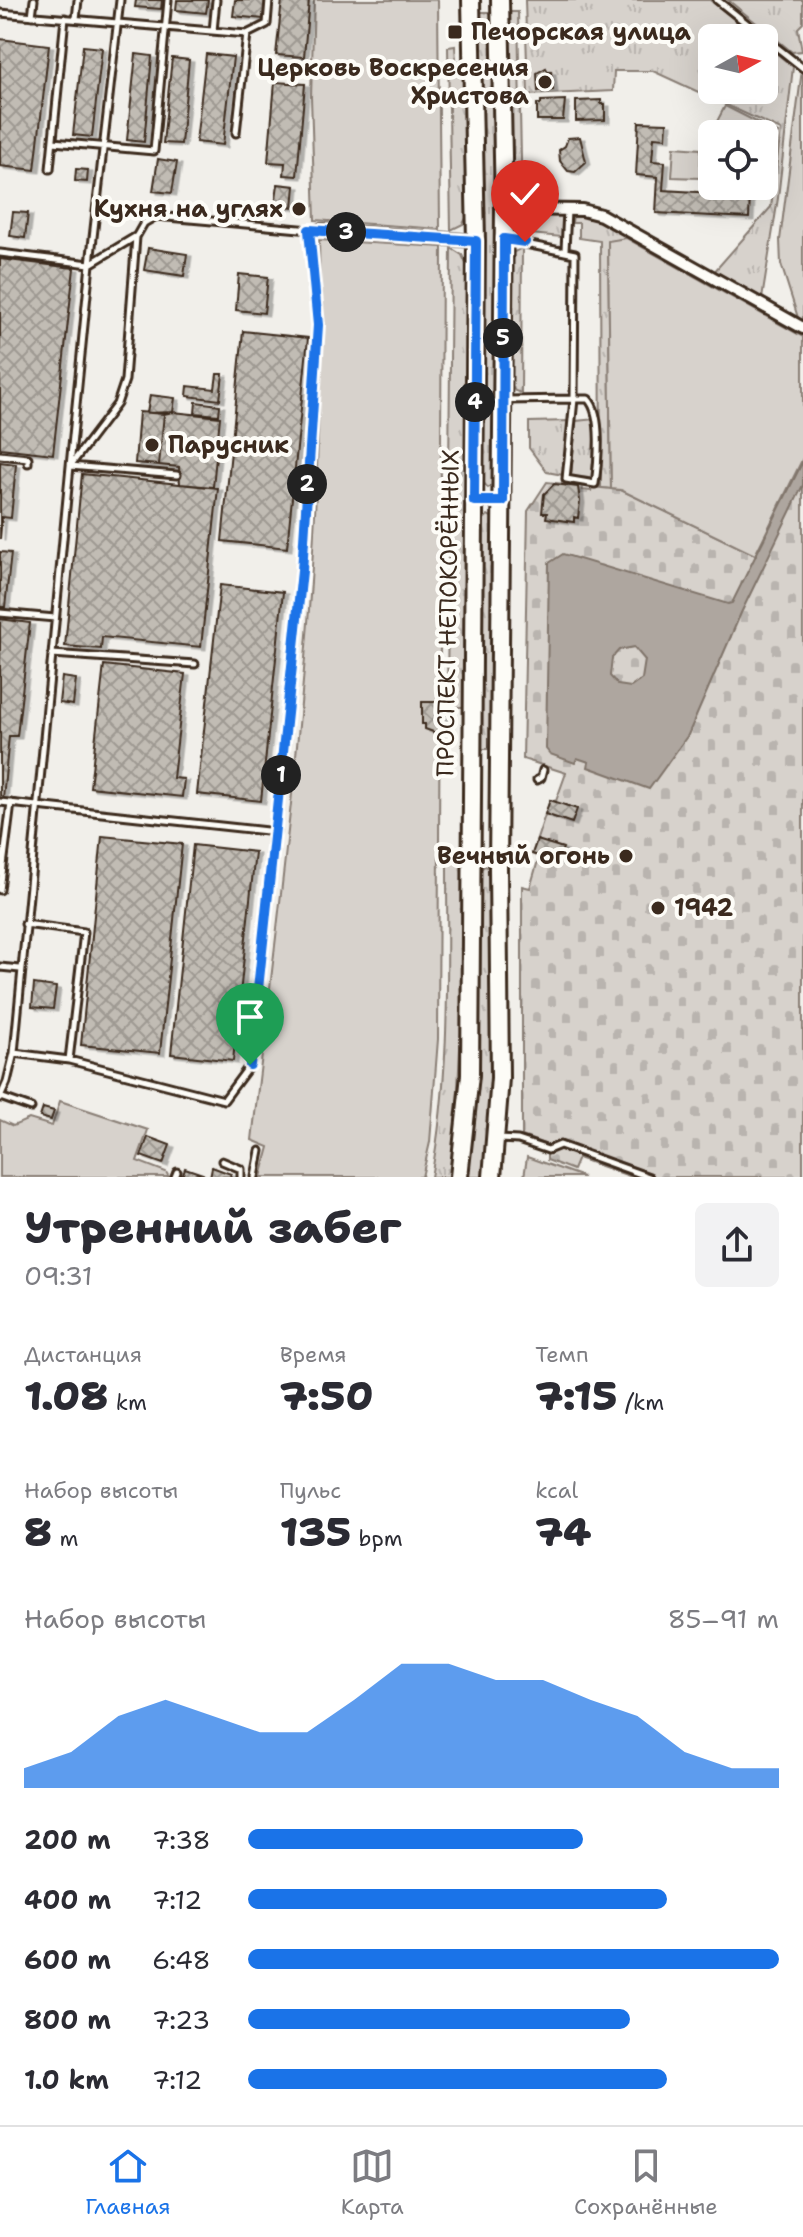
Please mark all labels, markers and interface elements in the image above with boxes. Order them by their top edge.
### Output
place label: Печорская улица [471,16,691,48]
marker: Печорская улица [446,23,464,41]
north arrow [698,24,778,104]
map controls [698,24,778,200]
place label: Церковь Воскресения Христова [257,52,530,112]
marker: Церковь Воскресения Христова [536,73,554,91]
button: locate [698,120,778,200]
pin [491,160,559,242]
icon: check [503,172,547,216]
place label: Кухня на углях [94,193,283,225]
marker: Кухня на углях [290,200,308,218]
pin: 3 [326,212,366,252]
text: 3 [338,217,354,246]
pin: 5 [483,318,523,358]
text: 5 [496,323,510,352]
pin: 4 [455,382,495,422]
text: 4 [467,387,483,416]
place label: Парусник [168,429,289,461]
marker: Парусник [143,436,161,454]
street label: ПРОСПЕКТ НЕПОКОРЁННЫХ [429,449,467,777]
pin: 2 [287,464,327,504]
text: 2 [299,469,315,498]
pin: 1 [261,755,301,795]
text: 1 [276,760,286,789]
place label: Вечный огонь [437,840,610,872]
marker: Вечный огонь [617,847,635,865]
place label: 1942 [674,892,734,924]
marker: 1942 [649,899,667,917]
pin [216,983,284,1065]
icon: arrive [228,995,272,1039]
text: Утренний забег [24,1198,402,1257]
button: share [695,1203,779,1287]
text: 09:31 [24,1258,93,1293]
text: Дистанция [24,1340,142,1369]
text: Время [280,1340,347,1369]
text: Темп [535,1340,589,1369]
text: 1.08 [24,1369,108,1423]
text: 7:50 [280,1369,373,1423]
text: 7:15 [535,1369,617,1423]
text: km [108,1388,147,1417]
text: /km [617,1388,664,1417]
text: Набор высоты [24,1476,178,1505]
text: Пульс [280,1476,341,1505]
text: kcal [535,1476,578,1505]
text: 8 [24,1505,52,1559]
text: 135 [280,1505,351,1559]
text: 74 [535,1505,591,1559]
text: m [52,1524,78,1553]
text: bpm [351,1524,403,1553]
text: Набор высоты [24,1601,206,1636]
text: 85–91 m [668,1601,779,1636]
text: 200 m [24,1822,111,1857]
text: 7:38 [152,1822,211,1857]
text: 400 m [24,1882,111,1917]
text: 7:12 [152,1882,202,1917]
text: 600 m [24,1942,111,1977]
text: 6:48 [152,1942,211,1977]
text: 800 m [24,2002,111,2037]
text: 7:23 [152,2002,210,2037]
text: 1.0 km [24,2062,109,2097]
text: 7:12 [152,2062,202,2097]
tab: Главная [85,2144,170,2221]
tab: Карта [341,2144,404,2221]
tab: Сохранённые [574,2144,718,2221]

